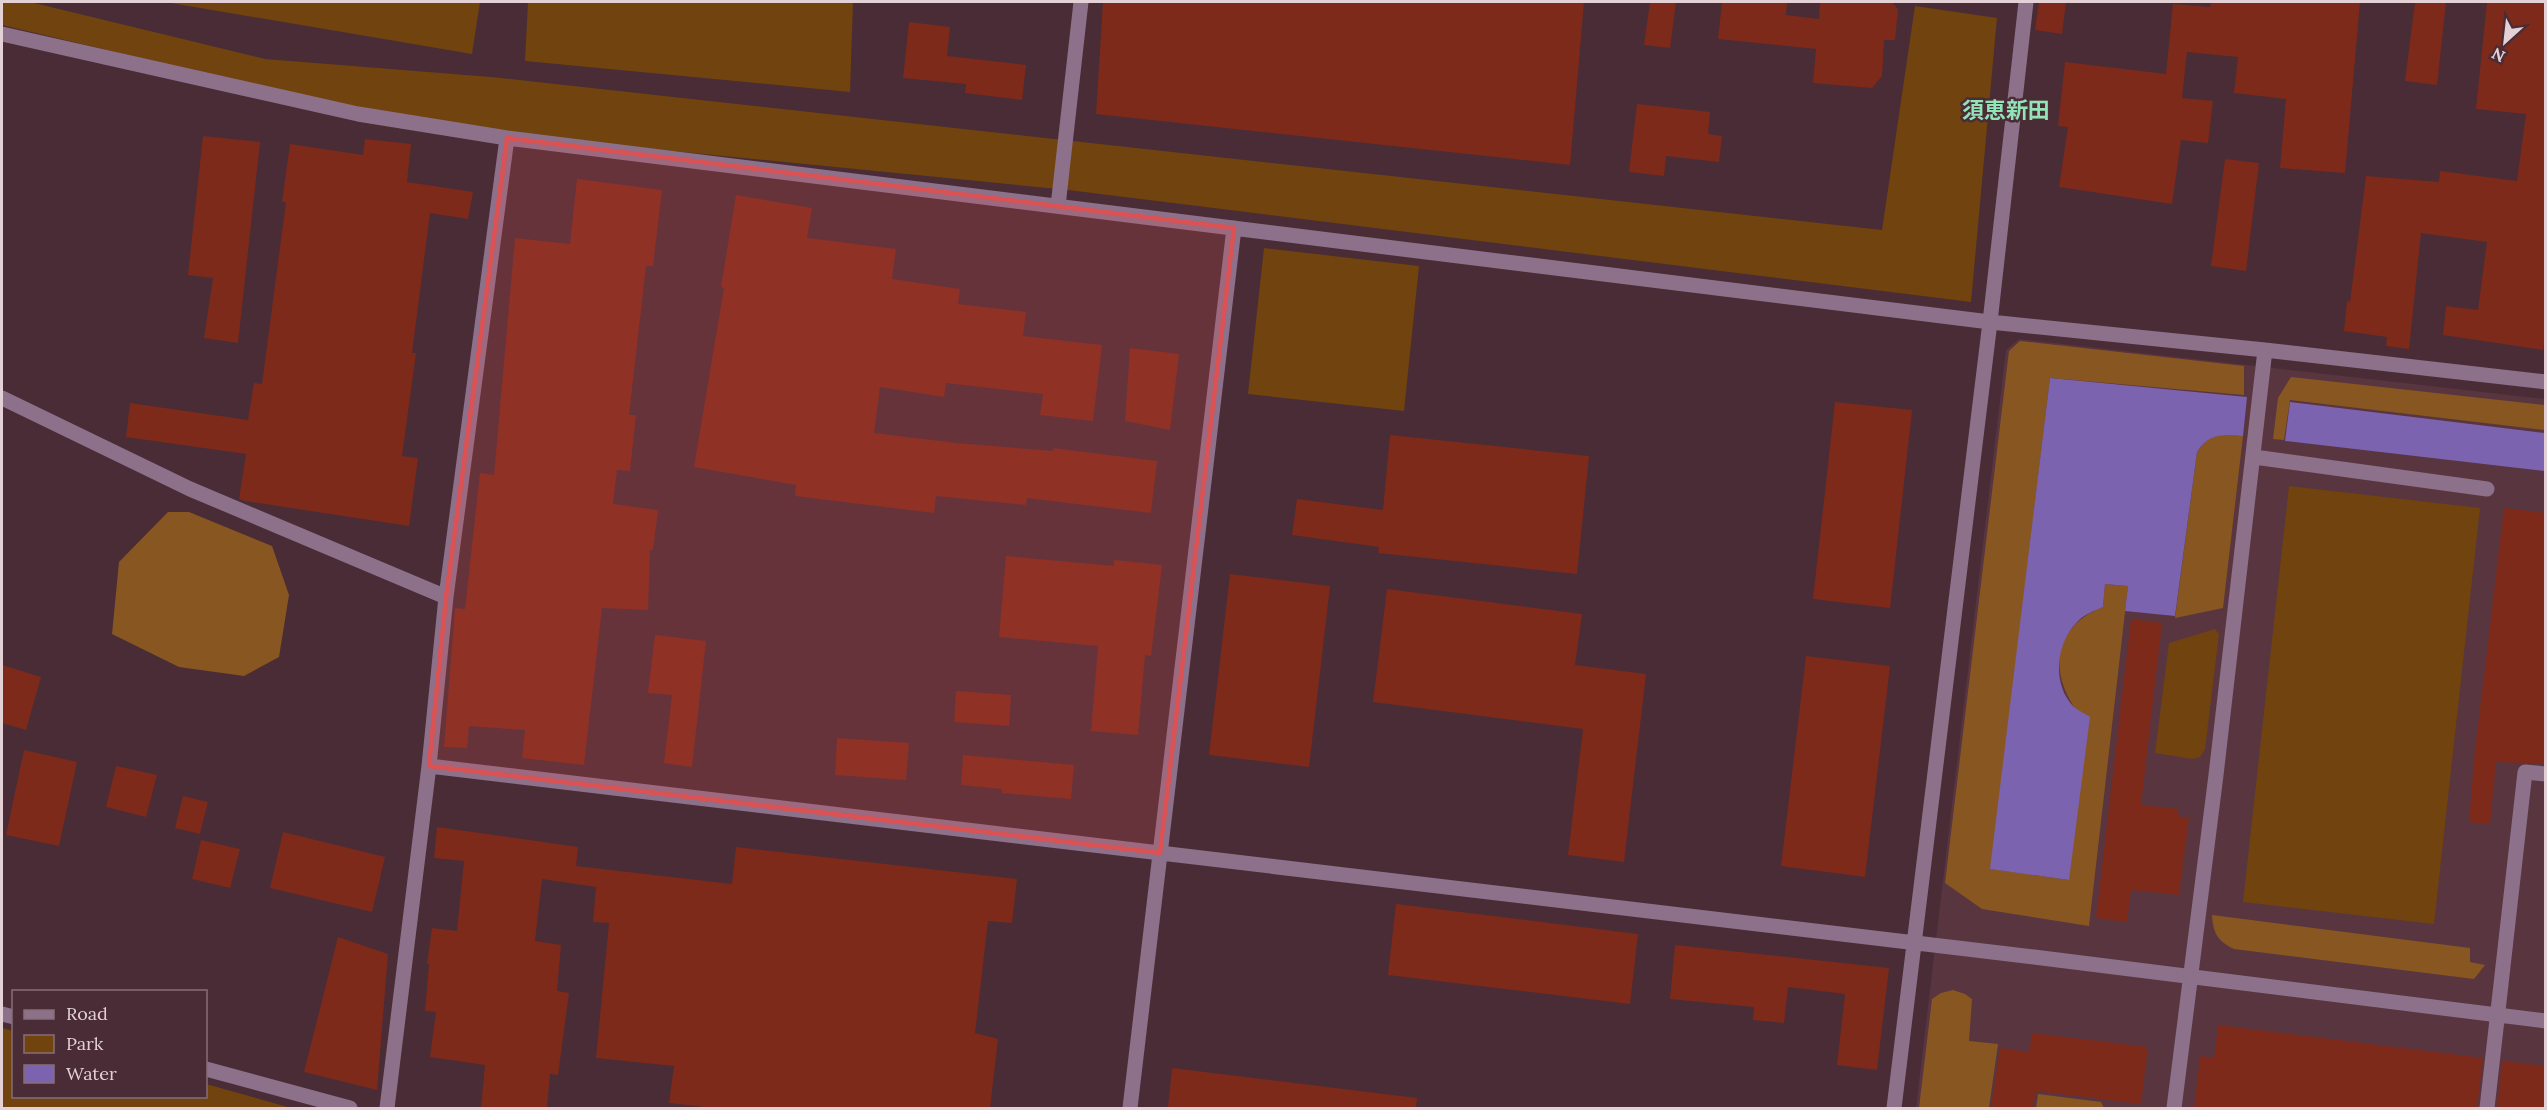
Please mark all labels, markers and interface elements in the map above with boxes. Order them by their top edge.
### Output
north arrow [2475,12,2535,72]
text: N [2488,44,2508,67]
district label: 須恵新田 [1962,96,2050,124]
legend [12,990,207,1098]
text: Road [66,1002,108,1025]
text: Park [66,1032,104,1055]
text: Water [66,1062,117,1085]

